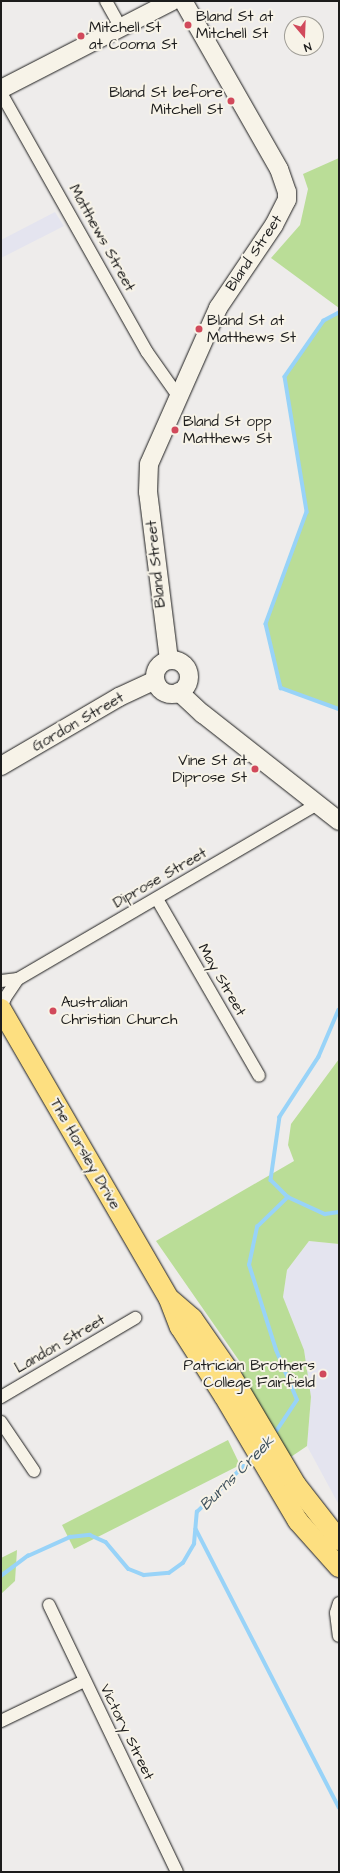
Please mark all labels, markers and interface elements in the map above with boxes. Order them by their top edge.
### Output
place label: Bland St at Mitchell St [196,7,273,42]
north arrow [284,16,324,56]
place label: Mitchell St at Cooma St [89,18,177,53]
marker: Bland St at Mitchell St [183,20,193,30]
marker: Mitchell St at Cooma St [76,31,86,41]
text: N [302,39,313,55]
place label: Bland St before Mitchell St [109,83,223,118]
marker: Bland St before Mitchell St [226,96,236,106]
street label: Matthews Street [65,181,139,295]
street label: Bland Street [222,211,286,295]
place label: Bland St at Matthews St [207,311,296,346]
marker: Bland St at Matthews St [194,324,204,334]
place label: Bland St opp Matthews St [183,412,272,447]
marker: Bland St opp Matthews St [170,425,180,435]
street label: Bland Street [142,519,170,609]
street label: Gordon Street [29,688,127,756]
place label: Vine St at Diprose St [173,751,247,786]
marker: Vine St at Diprose St [250,764,260,774]
street label: Diprose Street [110,844,210,912]
street label: May Street [194,941,250,1019]
place label: Australian Christian Church [61,993,177,1028]
marker: Australian Christian Church [48,1006,58,1016]
street label: The Horsley Drive [46,1095,124,1213]
street label: Landon Street [12,1311,108,1377]
place label: Patrician Brothers College Fairfield [184,1356,315,1391]
marker: Patrician Brothers College Fairfield [318,1369,328,1379]
water label: Burns Creek [196,1432,278,1514]
street label: Victory Street [96,1681,158,1783]

